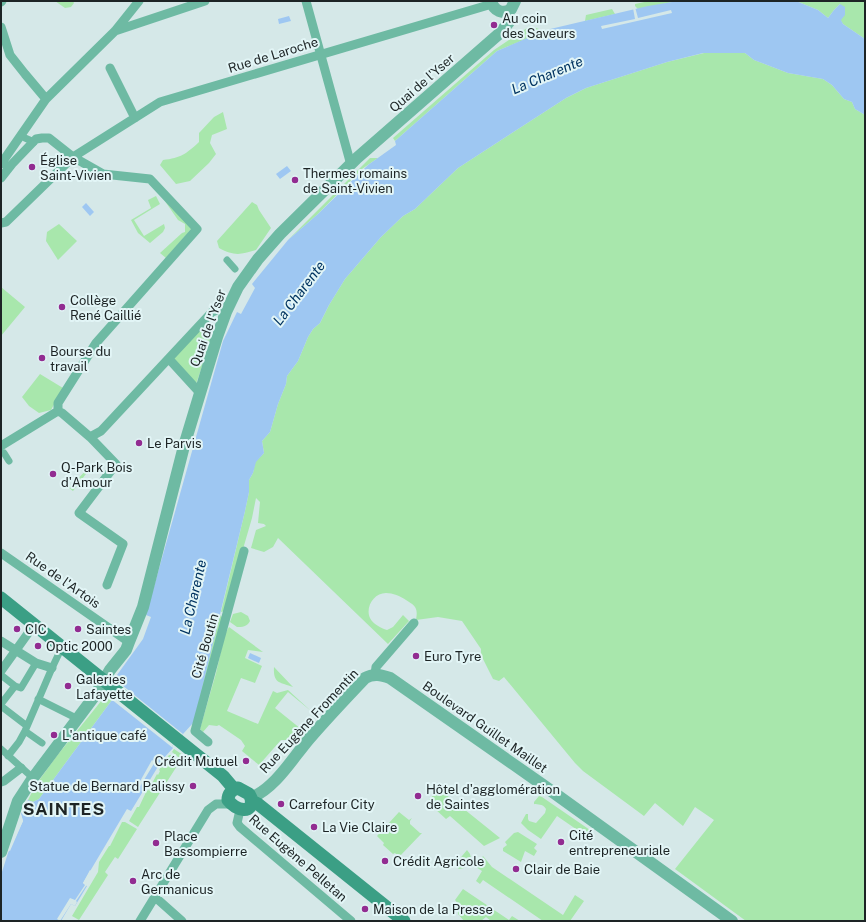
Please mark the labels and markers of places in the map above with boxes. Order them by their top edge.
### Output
place label: Au coin des Saveurs [502,11,575,41]
marker: Au coin des Saveurs [489,20,499,30]
place label: Église Saint-Vivien [40,152,112,183]
marker: Église Saint-Vivien [27,162,37,172]
place label: Thermes romains de Saint-Vivien [303,166,407,196]
marker: Thermes romains de Saint-Vivien [290,175,300,185]
place label: Collège René Caillié [70,293,141,323]
marker: Collège René Caillié [57,302,67,312]
place label: Bourse du travail [50,344,111,374]
marker: Bourse du travail [37,353,47,363]
place label: Le Parvis [147,436,202,451]
marker: Le Parvis [134,438,144,448]
place label: Q-Park Bois d'Amour [61,460,132,490]
marker: Q-Park Bois d'Amour [48,469,58,479]
place label: CIC [25,622,47,637]
place label: Saintes [86,622,131,637]
marker: CIC [12,624,22,634]
marker: Saintes [73,624,83,634]
place label: Optic 2000 [46,639,113,654]
marker: Optic 2000 [33,641,43,651]
place label: Euro Tyre [424,649,481,664]
marker: Euro Tyre [411,651,421,661]
place label: Galeries Lafayette [76,672,133,702]
marker: Galeries Lafayette [63,681,73,691]
place label: L'antique café [62,728,147,743]
marker: L'antique café [49,730,59,740]
place label: Crédit Mutuel [155,754,238,769]
marker: Crédit Mutuel [241,756,251,766]
place label: Statue de Bernard Palissy [29,779,185,794]
marker: Statue de Bernard Palissy [188,781,198,791]
place label: Hôtel d'agglomération de Saintes [426,782,560,812]
marker: Hôtel d'agglomération de Saintes [413,791,423,801]
place label: Carrefour City [289,797,375,812]
marker: Carrefour City [276,799,286,809]
place label: La Vie Claire [322,820,397,835]
marker: La Vie Claire [309,822,319,832]
place label: Cité entrepreneuriale [569,828,670,858]
place label: Place Bassompierre [164,829,247,859]
marker: Cité entrepreneuriale [556,837,566,847]
marker: Place Bassompierre [151,838,161,848]
place label: Crédit Agricole [393,854,484,869]
marker: Crédit Agricole [380,856,390,866]
place label: Clair de Baie [524,862,600,877]
marker: Clair de Baie [511,864,521,874]
place label: Arc de Germanicus [141,867,213,897]
marker: Arc de Germanicus [128,876,138,886]
place label: Maison de la Presse [373,902,493,917]
marker: Maison de la Presse [360,904,370,914]

